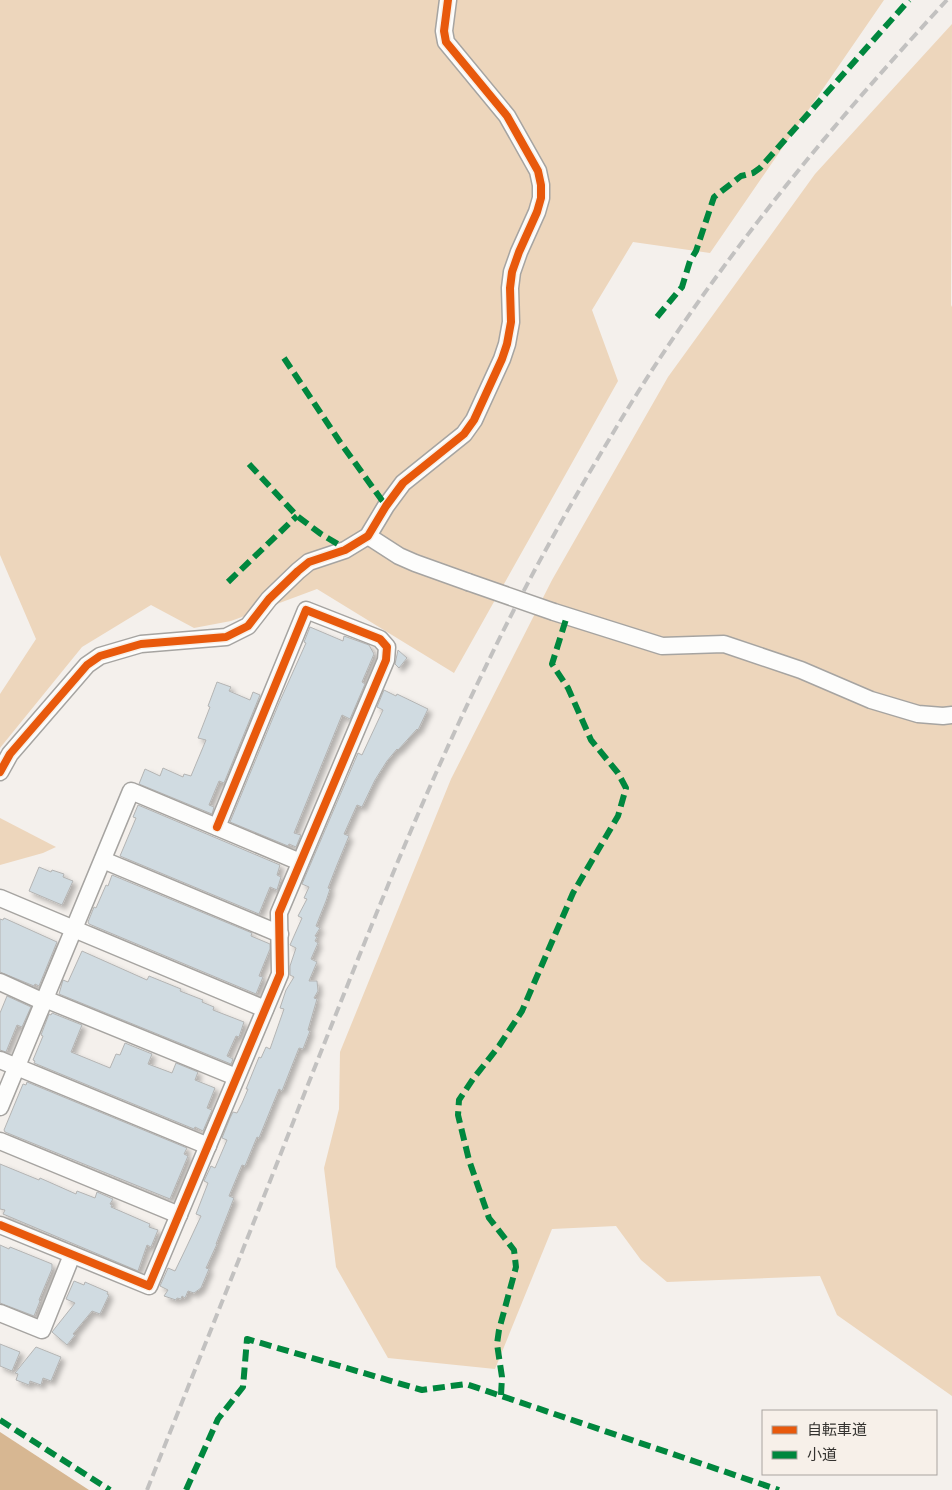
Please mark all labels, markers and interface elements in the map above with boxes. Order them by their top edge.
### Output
legend [762,1410,937,1475]
text: 自転車道 [807,1421,867,1439]
text: 小道 [807,1446,837,1464]

